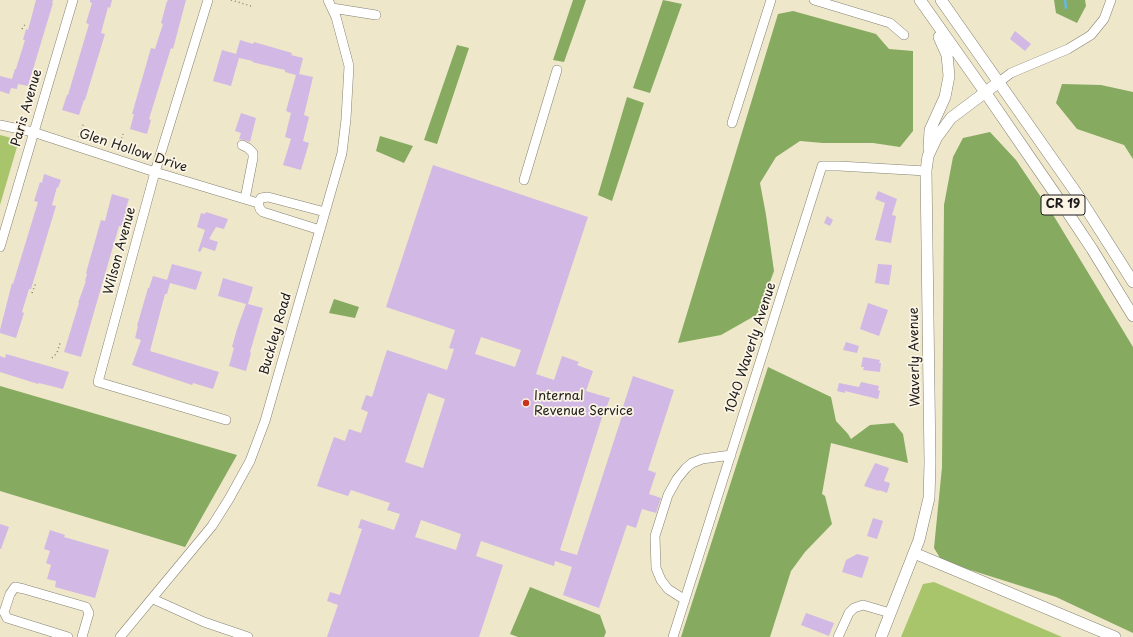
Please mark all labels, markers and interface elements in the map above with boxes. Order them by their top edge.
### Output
street label: Paris Avenue [9,68,45,148]
street label: Glen Hollow Drive [77,126,189,176]
road number: CR 19 [1041,195,1085,215]
street label: Wilson Avenue [101,205,139,297]
street label: 1040 Waverly Avenue [722,281,780,415]
street label: Buckley Road [257,291,295,377]
street label: Waverly Avenue [906,307,924,407]
place label: Internal Revenue Service [534,388,633,419]
marker: Internal Revenue Service [521,398,531,408]

